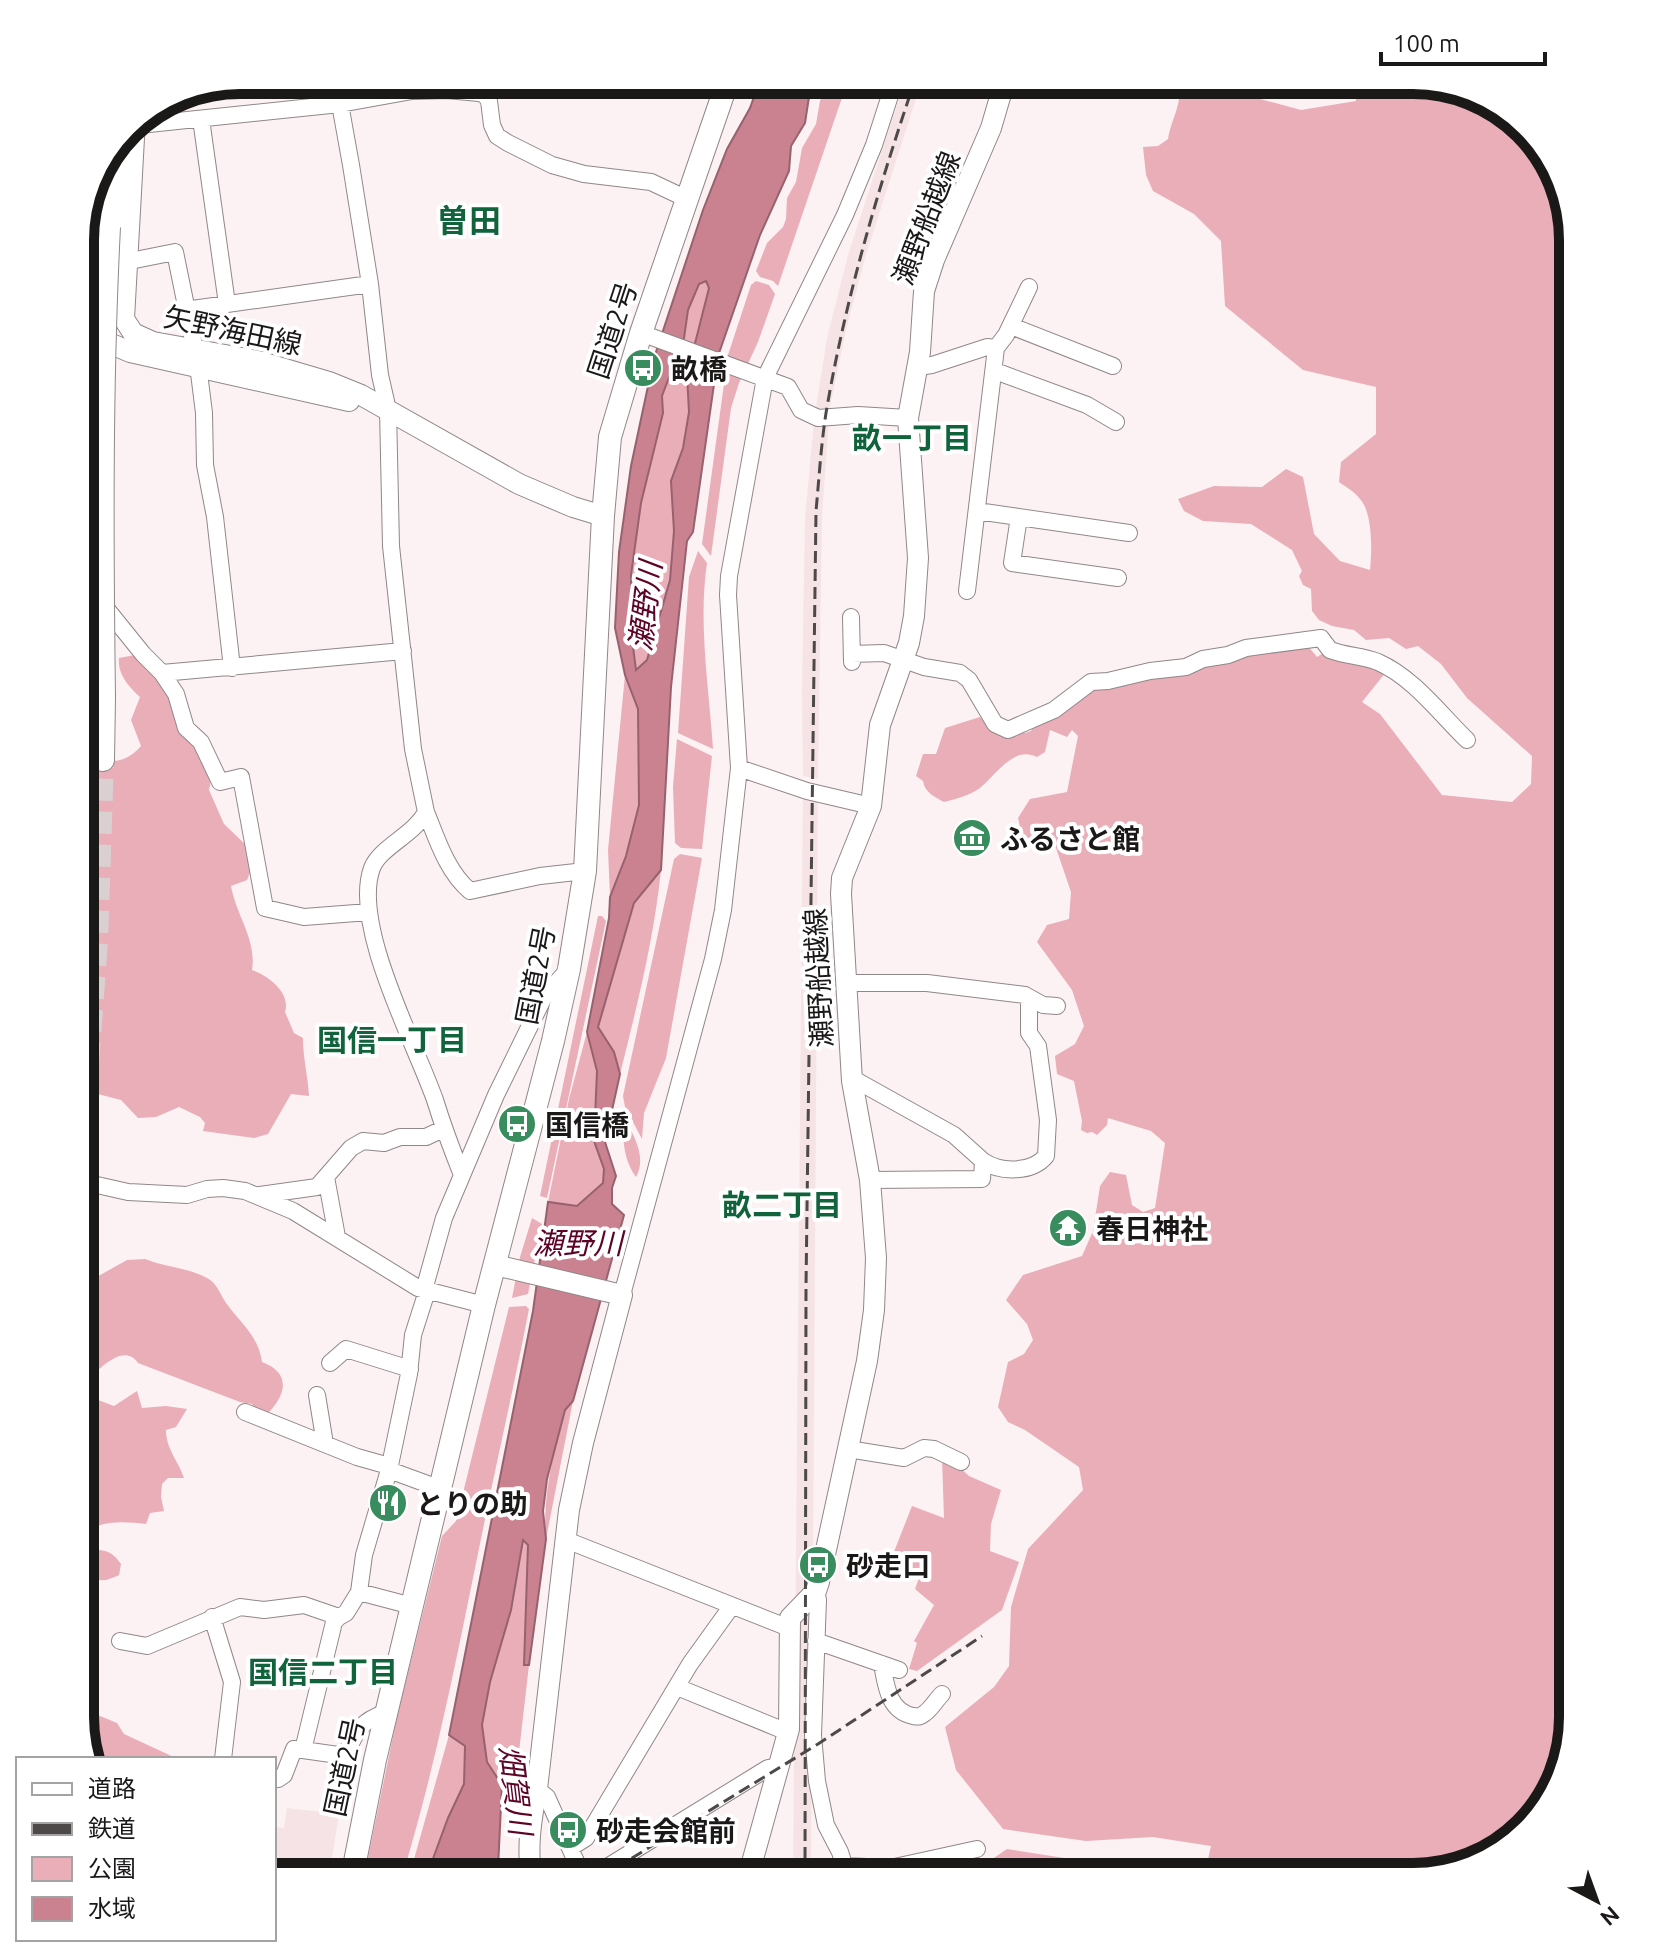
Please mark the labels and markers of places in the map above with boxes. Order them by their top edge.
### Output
bus stop icon: 畝橋 [622,347,664,389]
place label: 畝橋 [671,353,727,384]
museum icon: ふるさと館 [951,817,993,859]
place label: ふるさと館 [1000,823,1140,854]
bus stop icon: 国信橋 [496,1103,538,1145]
place label: 国信橋 [545,1109,629,1140]
temple icon: 春日神社 [1047,1207,1089,1249]
place label: 春日神社 [1096,1213,1208,1244]
restaurant icon: とりの助 [367,1482,409,1524]
place label: とりの助 [416,1488,528,1519]
bus stop icon: 砂走口 [797,1544,839,1586]
place label: 砂走口 [846,1550,930,1581]
bus stop icon: 砂走会館前 [547,1809,589,1851]
place label: 砂走会館前 [596,1815,736,1846]

